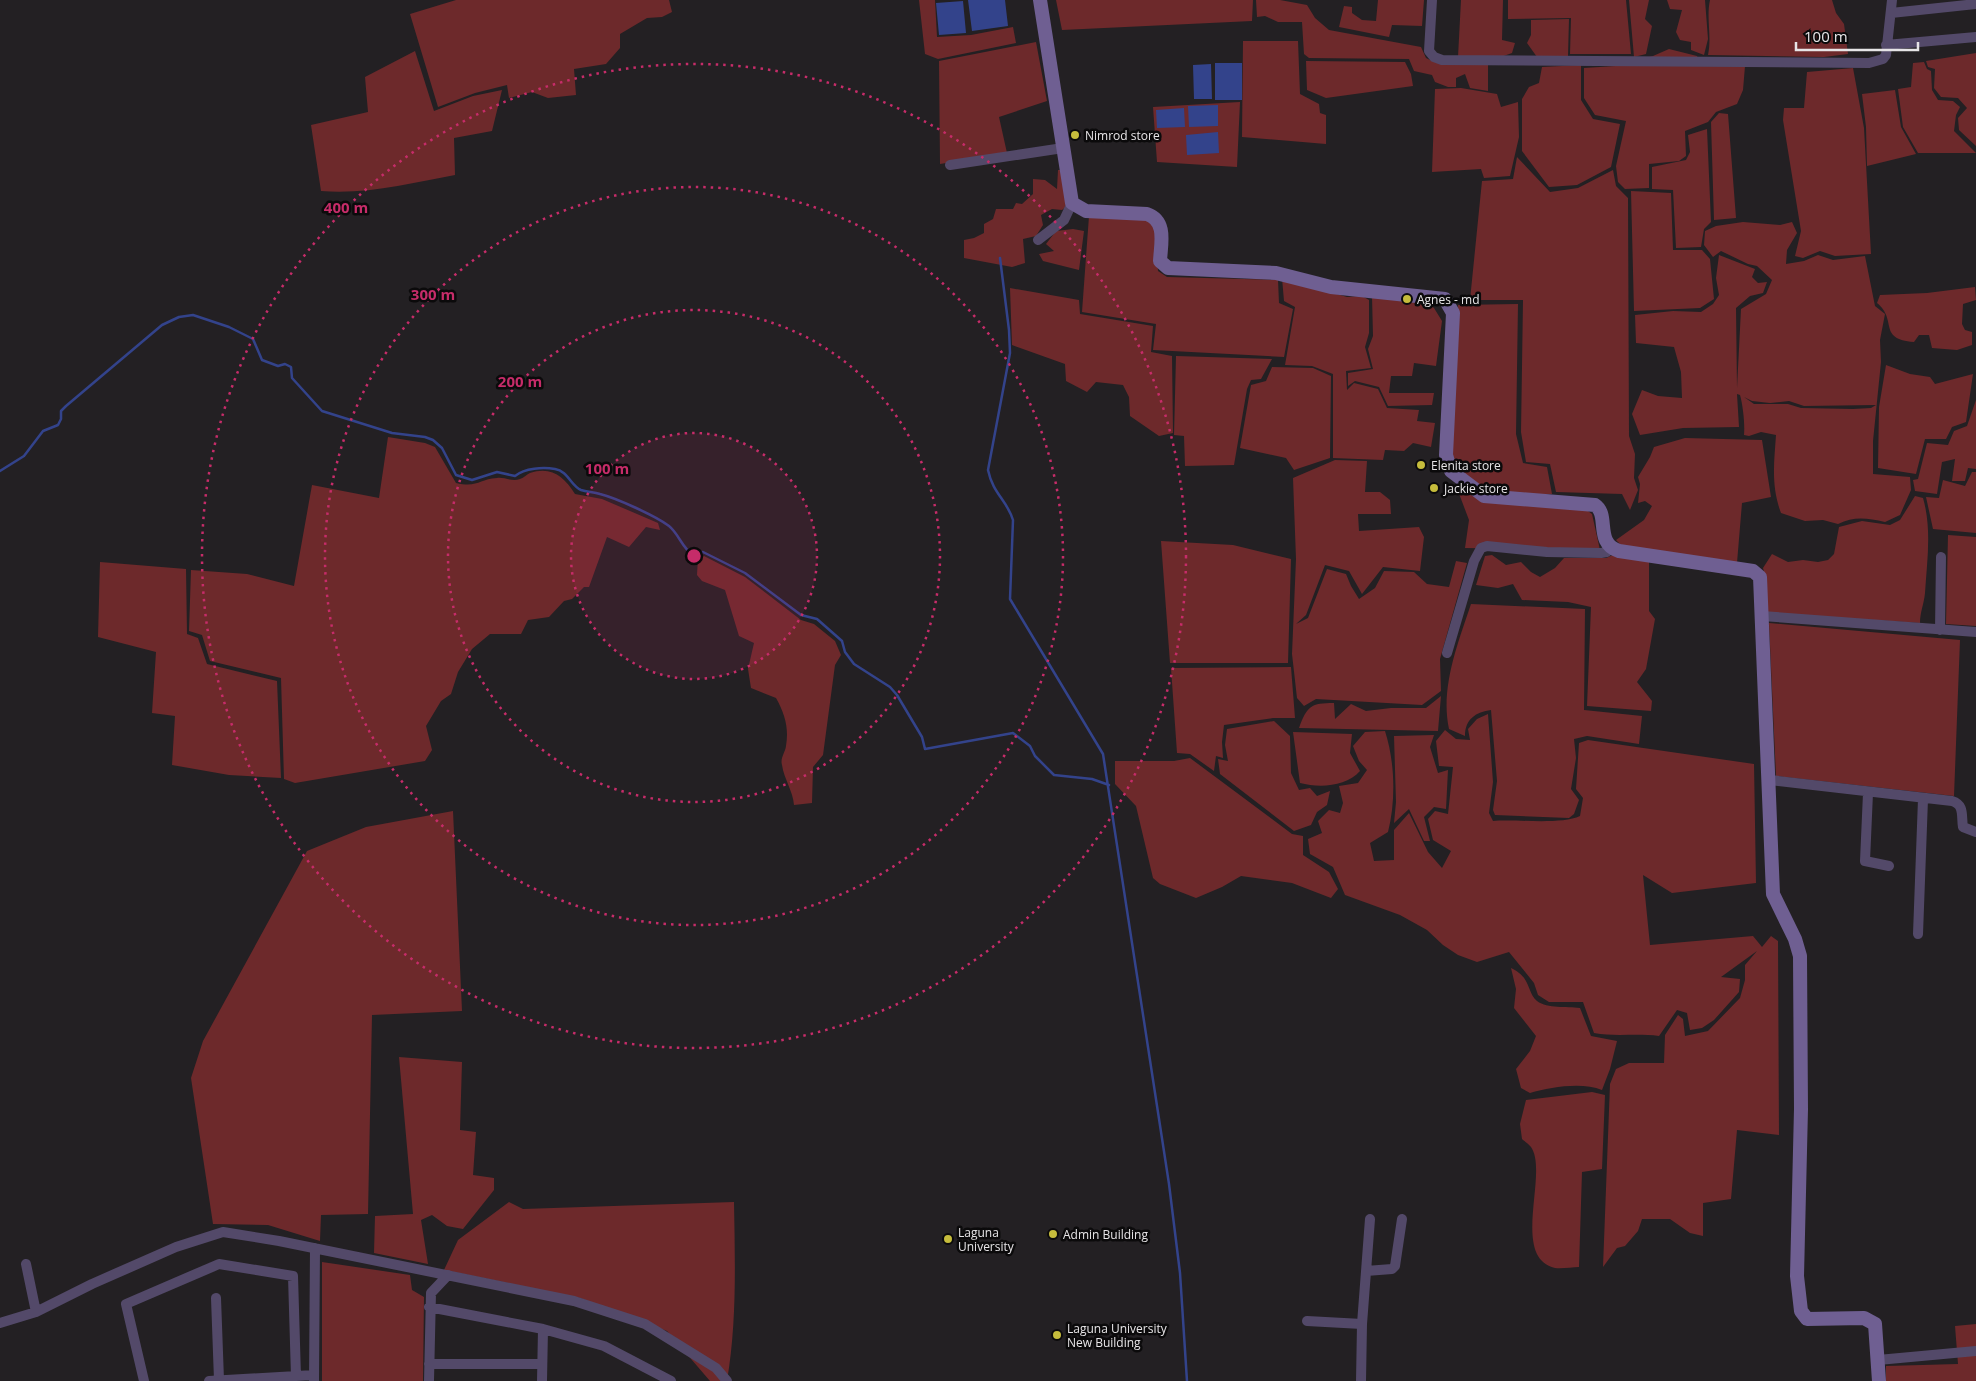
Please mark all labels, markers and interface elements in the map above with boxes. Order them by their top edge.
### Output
scale bar [1796,20,1918,52]
text: 100 m [1804,26,1848,46]
place label: Nimrod store [1085,127,1160,144]
marker: Nimrod store [1069,129,1081,141]
text: 400 m [324,197,368,217]
text: 300 m [411,284,455,304]
place label: Agnes - md [1417,291,1479,308]
marker: Agnes - md [1401,293,1413,305]
text: 200 m [498,371,542,391]
place label: Elenita store [1431,457,1501,474]
text: 100 m [585,458,629,478]
marker: Elenita store [1415,459,1427,471]
place label: Jackie store [1443,480,1508,497]
marker: Jackie store [1428,482,1440,494]
centre of rings [685,547,703,565]
place label: Laguna University [958,1224,1015,1255]
place label: Admin Building [1063,1226,1148,1243]
marker: Admin Building [1047,1228,1059,1240]
marker: Laguna University [942,1233,954,1245]
place label: Laguna University New Building [1067,1320,1168,1351]
marker: Laguna University New Building [1051,1329,1063,1341]

